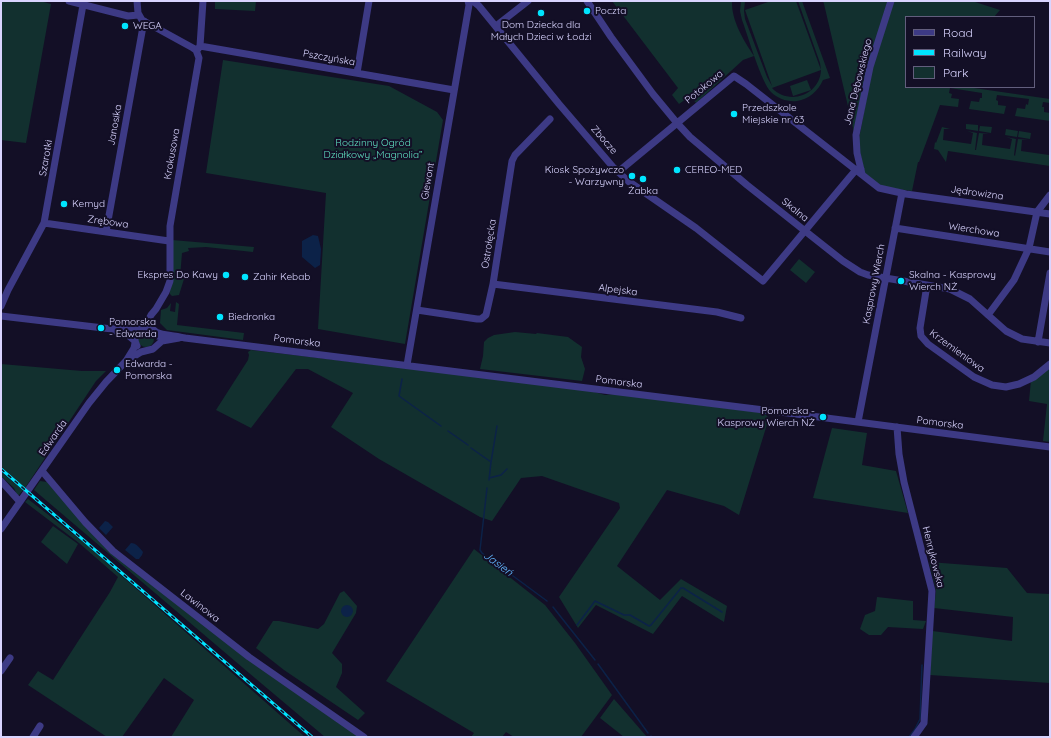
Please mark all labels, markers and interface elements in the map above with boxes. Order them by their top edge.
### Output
place label: Poczta [595,5,626,17]
marker: Poczta [582,6,592,16]
marker: Dom Dziecka dla Małych Dzieci w Łodzi [536,8,546,18]
legend [905,16,1035,88]
place label: Dom Dziecka dla Małych Dzieci w Łodzi [491,19,591,42]
place label: WEGA [133,20,162,32]
marker: WEGA [120,21,130,31]
text: Road [943,25,973,40]
street label: Jana Dębowskiego [841,38,875,126]
text: Railway [943,45,987,60]
street label: Pszczyńska [302,48,356,68]
text: Park [943,65,968,80]
street label: Potokowa [682,68,726,106]
place label: Przedszkole Miejskie nr 63 [742,102,804,126]
street label: Janosika [105,103,125,147]
marker: Przedszkole Miejskie nr 63 [729,109,739,119]
street label: Zbocze [588,123,620,157]
street label: Krokusowa [162,128,182,180]
park label: Rodzinny Ogród Działkowy „Magnolia” [323,137,423,160]
street label: Szarotki [37,139,55,177]
street label: Giewont [419,162,437,200]
place label: Kiosk Spożywczo - Warzywny [545,164,624,188]
place label: CEREO-MED [685,164,742,176]
marker: CEREO-MED [672,165,682,175]
marker: Kiosk Spożywczo - Warzywny [627,171,637,181]
marker: Żabka [638,174,648,184]
street label: Jędrowizna [950,183,1004,203]
place label: Żabka [628,185,658,197]
street label: Skalna [779,196,811,224]
place label: Kemyd [72,198,105,210]
marker: Kemyd [59,199,69,209]
street label: Zrębowa [87,213,129,231]
street label: Ostrołęcka [479,218,499,270]
street label: Wierchowa [948,220,1000,240]
street label: Kasprowy Wierch [860,243,888,325]
place label: Ekspres Do Kawy [138,269,218,281]
place label: Skalna - Kasprowy Wierch NŻ [909,269,996,292]
marker: Ekspres Do Kawy [221,270,231,280]
place label: Zahir Kebab [253,271,310,283]
marker: Zahir Kebab [240,272,250,282]
marker: Skalna - Kasprowy Wierch NŻ [896,276,906,286]
street label: Alpejska [598,282,638,298]
place label: Biedronka [228,311,275,323]
marker: Biedronka [215,312,225,322]
place label: Pomorska - Edwarda [109,316,157,340]
marker: Pomorska - Edwarda [96,323,106,333]
street label: Krzemieniowa [927,327,987,375]
street label: Pomorska [273,332,321,350]
place label: Edwarda - Pomorska [125,358,173,382]
marker: Edwarda - Pomorska [112,365,122,375]
street label: Pomorska [595,373,643,391]
place label: Pomorska - Kasprowy Wierch NŻ [717,405,815,428]
marker: Pomorska - Kasprowy Wierch NŻ [818,412,828,422]
street label: Pomorska [916,414,964,432]
street label: Edwarda [36,418,70,458]
street label: Henrykowska [920,525,946,589]
water label: Jasień [481,549,515,579]
street label: Lawinowa [178,587,222,625]

